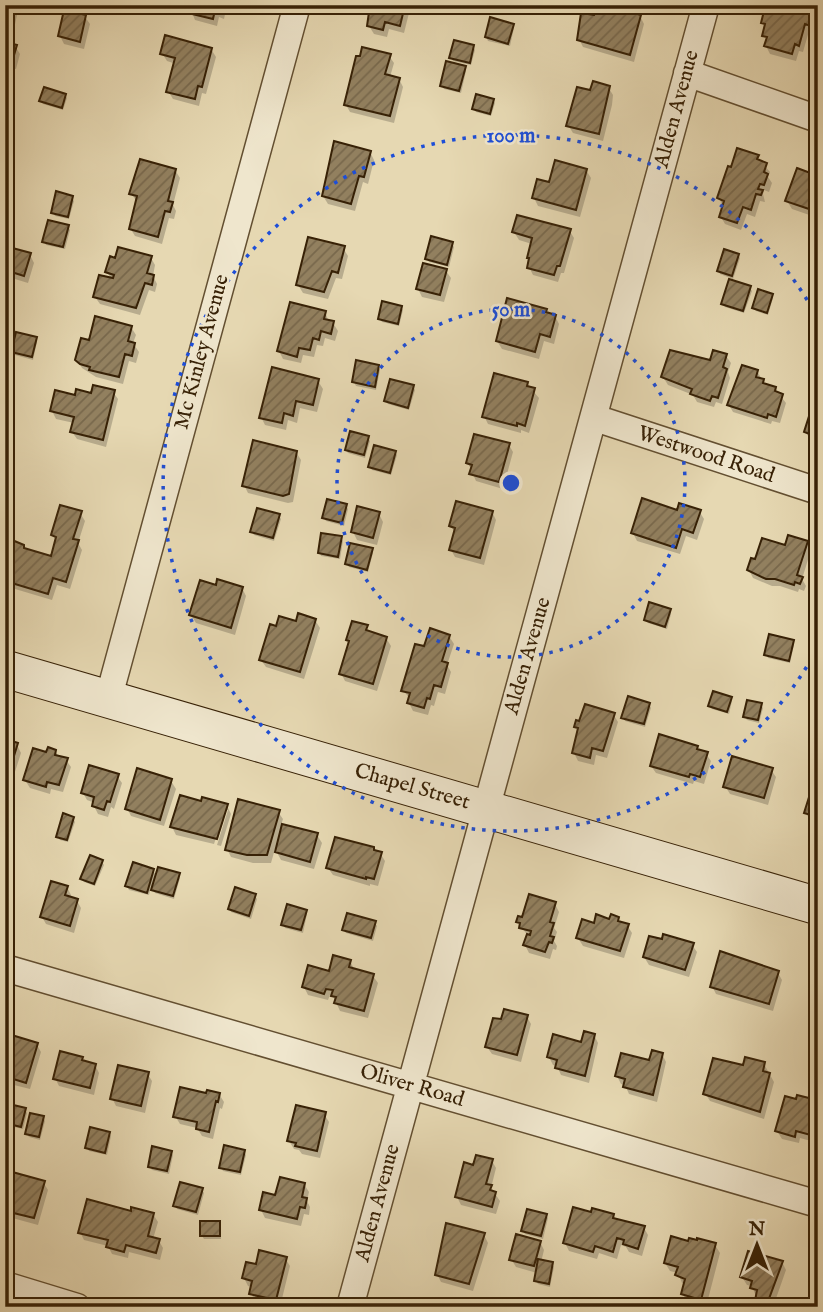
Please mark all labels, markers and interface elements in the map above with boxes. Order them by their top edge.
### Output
street label: Alden Avenue [648,47,706,172]
text: 100 m [486,123,536,150]
street label: Mc Kinley Avenue [168,271,236,433]
text: 50 m [492,297,531,324]
street label: Westwood Road [634,420,779,490]
centre of rings [499,471,523,495]
street label: Alden Avenue [498,594,558,719]
street label: Chapel Street [351,758,473,816]
street label: Oliver Road [357,1058,468,1114]
street label: Alden Avenue [349,1141,407,1266]
north arrow [722,1210,792,1280]
text: N [748,1218,766,1242]

